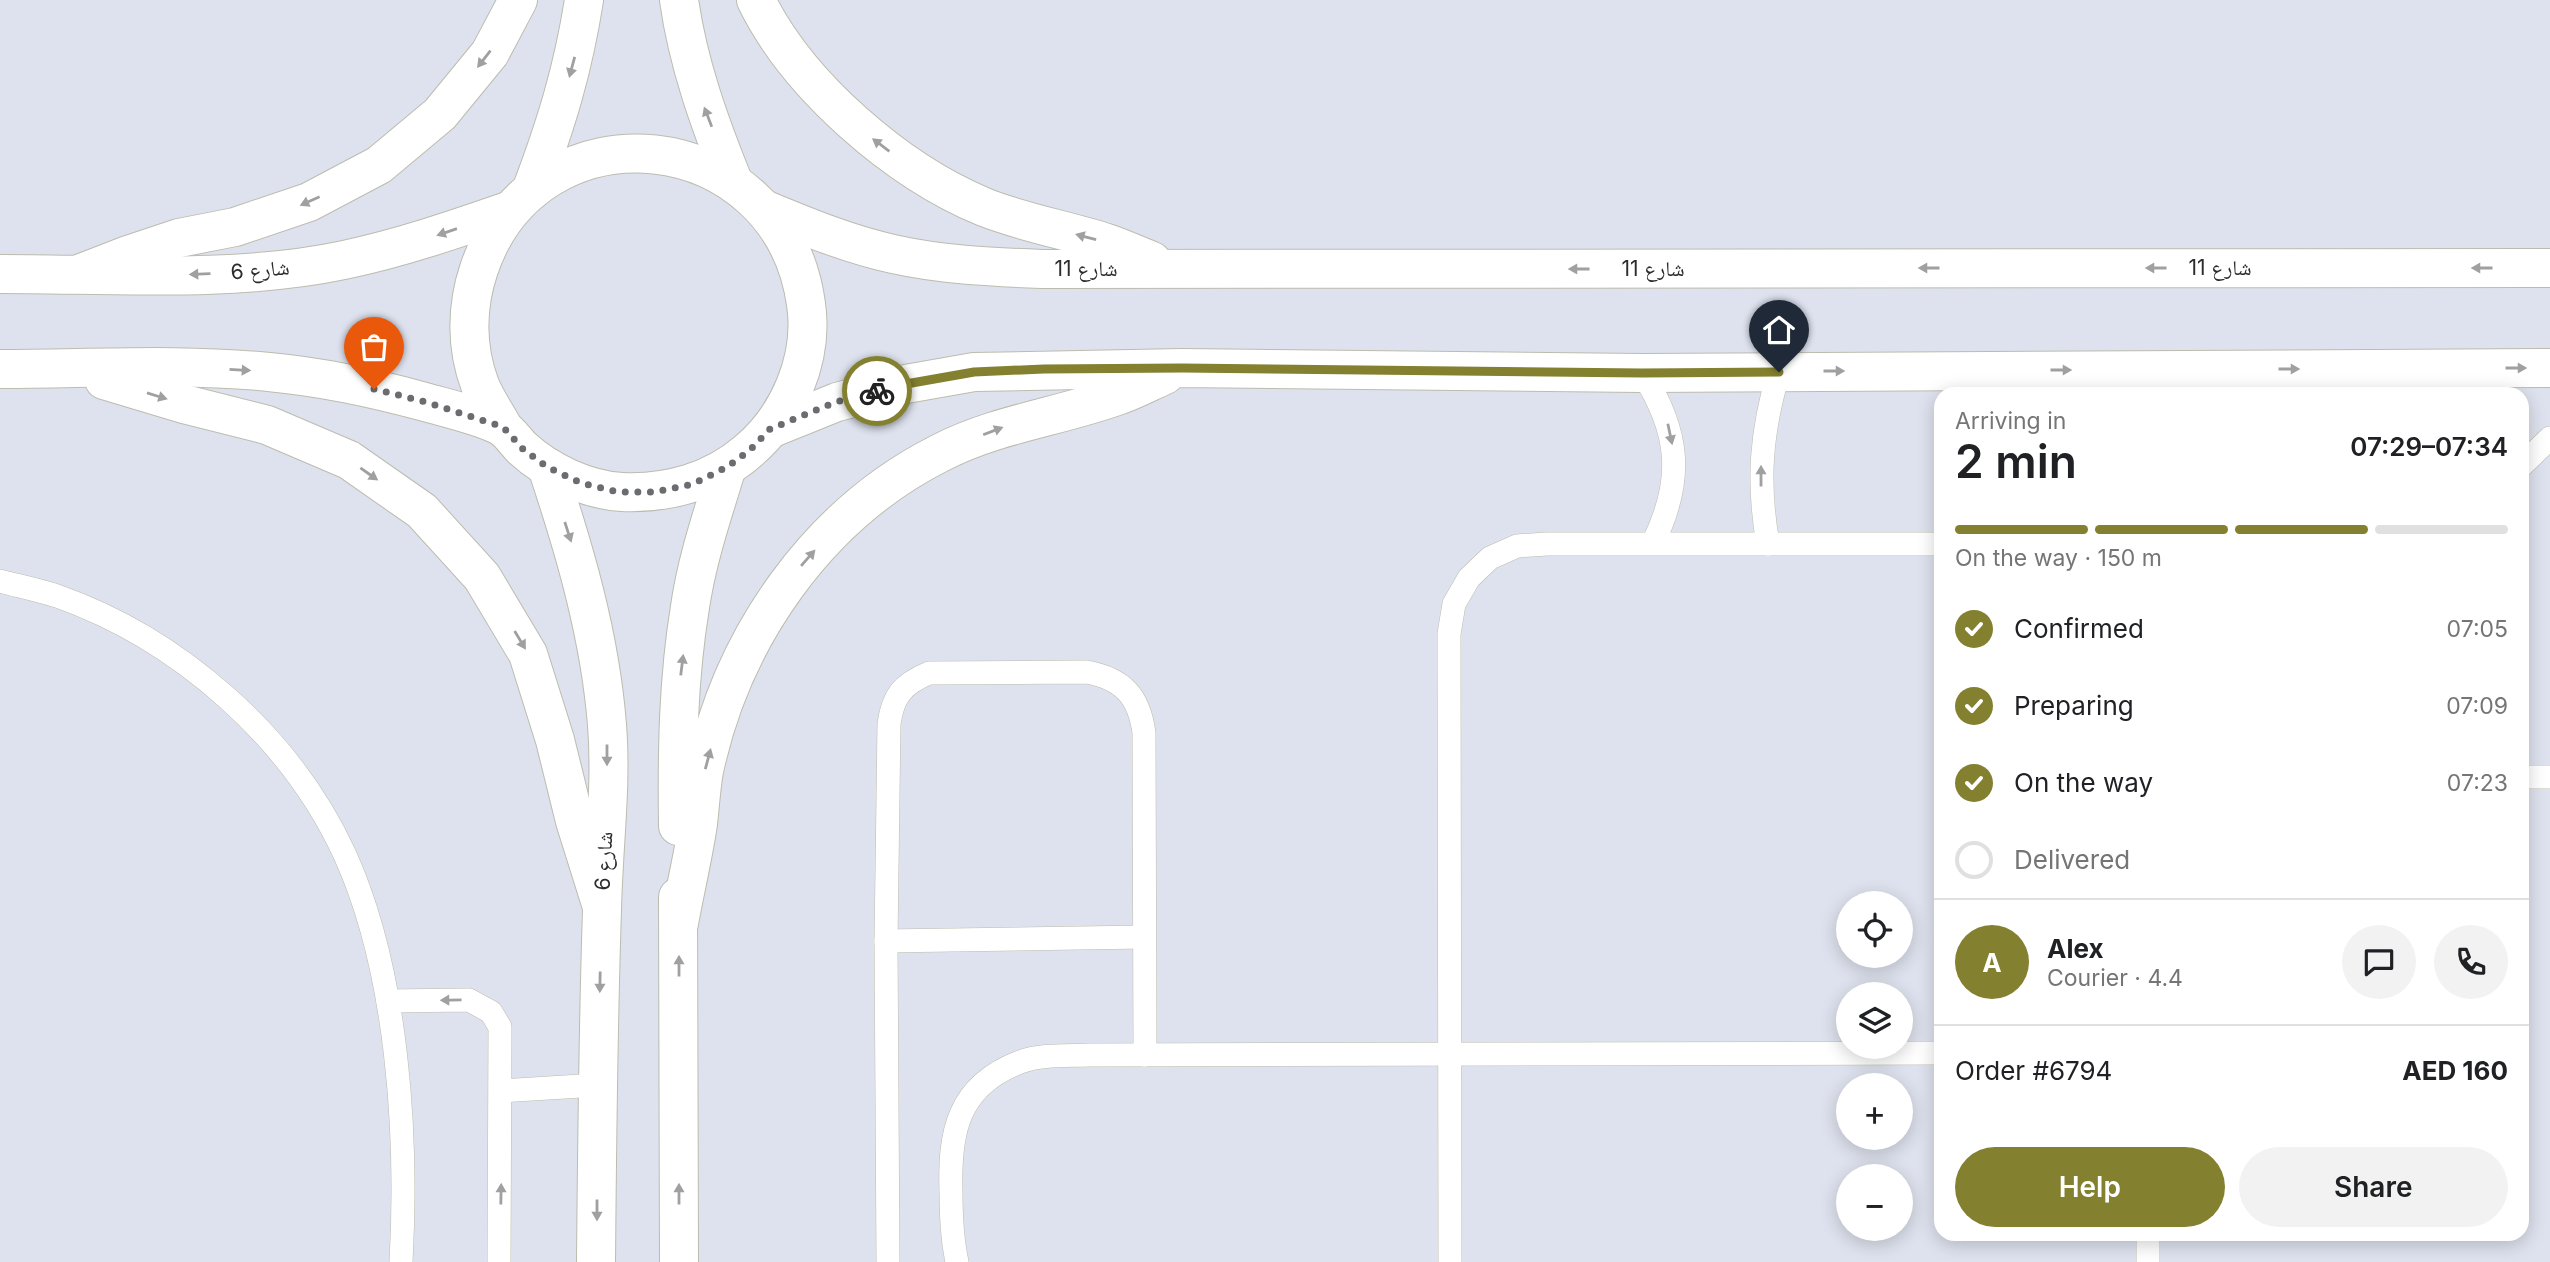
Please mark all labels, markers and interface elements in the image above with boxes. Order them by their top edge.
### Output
one-way arrow [477,50,492,68]
one-way arrow [566,56,577,78]
one-way arrow [702,107,713,128]
one-way arrow [872,137,890,152]
one-way arrow [300,195,320,207]
one-way arrow [436,227,457,238]
one-way arrow [1075,232,1096,242]
street label: شارع 6 [230,254,290,286]
street label: شارع 11 [2189,255,2251,281]
street label: شارع 11 [1055,256,1117,282]
street label: شارع 11 [1622,256,1684,282]
one-way arrow [1918,262,1940,274]
one-way arrow [2145,262,2167,274]
one-way arrow [2471,262,2493,274]
one-way arrow [1568,263,1590,275]
one-way arrow [188,268,210,279]
pin [1749,300,1809,372]
icon: home [1760,311,1798,349]
pin [344,317,404,389]
icon: bag [355,328,393,366]
courier [842,356,912,426]
one-way arrow [2505,362,2527,374]
one-way arrow [2278,363,2300,375]
one-way arrow [2050,364,2072,376]
one-way arrow [229,365,251,376]
one-way arrow [1823,365,1845,377]
icon: bike [858,372,896,410]
one-way arrow [146,391,167,402]
text: Arriving in [1955,407,2066,435]
one-way arrow [1664,423,1675,445]
one-way arrow [983,426,1004,437]
text: 07:29–07:34 [2350,431,2508,462]
text: 2 min [1955,433,2077,489]
one-way arrow [1755,465,1767,487]
one-way arrow [360,467,378,481]
one-way arrow [563,521,574,542]
text: On the way · 150 m [1955,544,2162,572]
one-way arrow [800,549,816,567]
icon: check [1955,610,1993,648]
text: Confirmed [2014,613,2144,644]
text: 07:05 [2447,615,2508,643]
one-way arrow [514,631,526,650]
one-way arrow [676,654,687,676]
icon: check [1955,687,1993,725]
text: Preparing [2014,690,2134,721]
text: 07:09 [2446,692,2508,720]
one-way arrow [601,744,613,766]
one-way arrow [703,749,713,770]
icon: check [1955,764,1993,802]
text: On the way [2014,767,2153,798]
text: 07:23 [2447,769,2508,797]
street label: شارع 6 [589,831,619,891]
text: Delivered [2014,844,2130,875]
map controls [1836,891,1913,1241]
button: locate [1836,891,1913,968]
button: chat [2342,925,2416,999]
button: phone [2434,925,2508,999]
text: Alex [2047,933,2104,964]
text: A [1982,947,2002,978]
one-way arrow [673,955,685,977]
text: Courier · 4.4 [2047,964,2183,992]
one-way arrow [594,971,606,993]
button: layers [1836,982,1913,1059]
one-way arrow [440,995,462,1006]
text: Order #6794 [1955,1055,2112,1086]
text: AED 160 [2402,1055,2508,1086]
button: + [1836,1073,1913,1150]
button: Help [1955,1147,2225,1227]
button: Share [2239,1147,2508,1227]
button: − [1836,1164,1913,1241]
one-way arrow [495,1183,506,1205]
one-way arrow [673,1183,685,1205]
one-way arrow [591,1199,602,1221]

